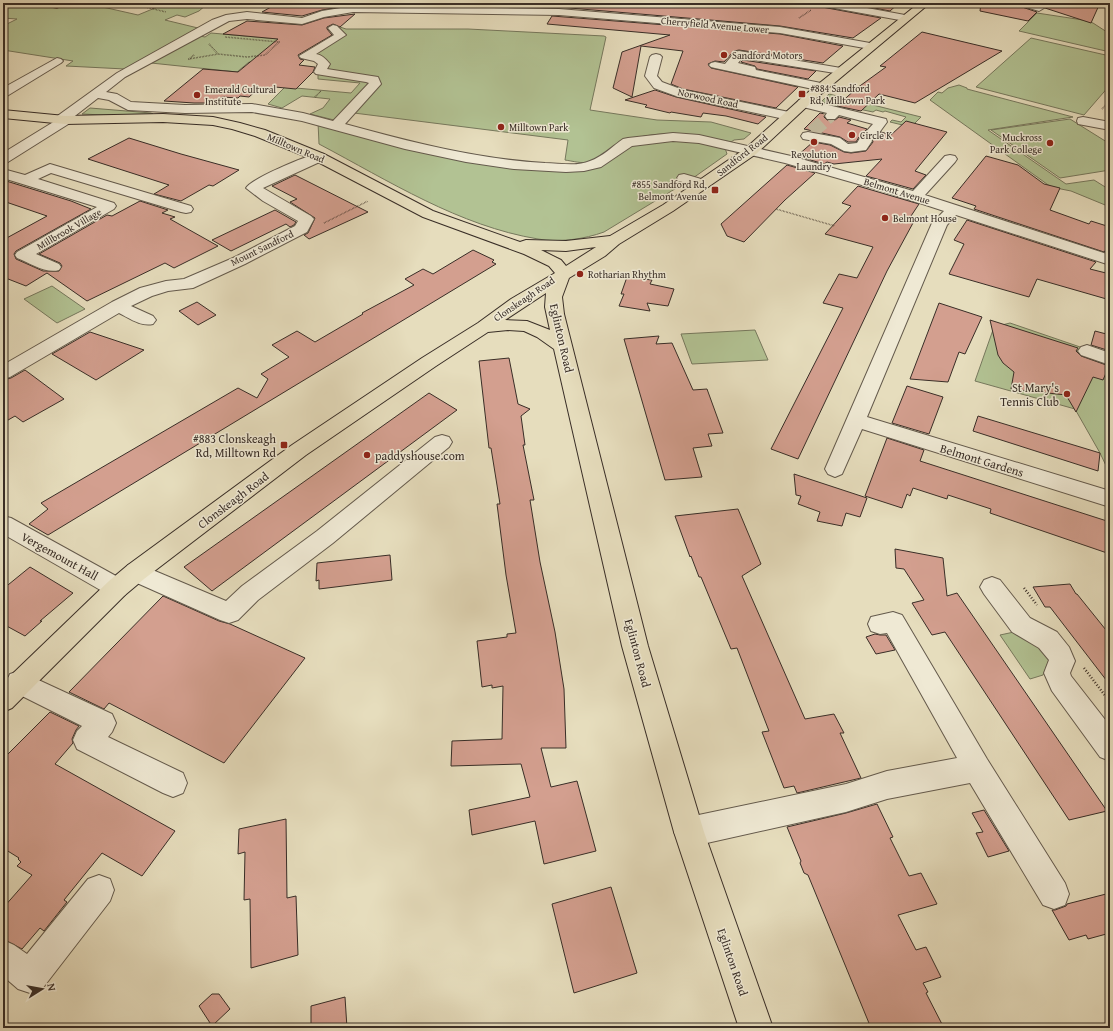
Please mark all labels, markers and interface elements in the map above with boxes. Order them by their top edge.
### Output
street label: Cherryfield Avenue Lower [660,13,770,37]
place label: Sandford Motors [732,48,802,63]
marker: Sandford Motors [719,50,729,60]
place label: #884 Sandford Rd, Milltown Park [810,81,886,108]
place label: Emerald Cultural Institute [205,82,276,109]
street label: Norwood Road [676,84,740,112]
marker: #884 Sandford Rd, Milltown Park [797,89,807,99]
marker: Emerald Cultural Institute [192,90,202,100]
place label: Milltown Park [509,120,569,135]
marker: Milltown Park [496,122,506,132]
place label: Circle K [860,128,892,143]
street label: Milltown Road [265,129,328,167]
street label: Sandford Road [713,130,771,180]
marker: Circle K [847,130,857,140]
place label: Muckross Park College [990,130,1042,157]
marker: Revolution Laundry [809,137,819,147]
marker: Muckross Park College [1045,138,1055,148]
place label: Revolution Laundry [791,147,837,174]
street label: Belmont Avenue [862,174,932,208]
place label: #855 Sandford Rd, Belmont Avenue [632,177,708,204]
marker: #855 Sandford Rd, Belmont Avenue [710,185,720,195]
street label: Millbrook Village [34,204,104,254]
place label: Belmont House [893,211,957,226]
marker: Belmont House [880,213,890,223]
street label: Mount Sandford [228,226,297,270]
place label: Rotharian Rhythm [588,267,667,282]
marker: Rotharian Rhythm [575,269,585,279]
street label: Clonskeagh Road [490,273,558,325]
street label: Eglinton Road [546,302,578,375]
place label: St Mary's Tennis Club [1000,379,1059,410]
marker: St Mary's Tennis Club [1062,389,1072,399]
place label: #883 Clonskeagh Rd, Milltown Rd [193,430,277,461]
street label: Belmont Gardens [938,439,1026,481]
marker: #883 Clonskeagh Rd, Milltown Rd [279,440,289,450]
place label: paddyshouse.com [375,447,465,464]
marker: paddyshouse.com [362,450,372,460]
street label: Clonskeagh Road [194,467,273,532]
street label: Vergemount Hall [18,528,102,585]
street label: Eglinton Road [621,617,655,690]
street label: Eglinton Road [714,926,753,999]
north arrow [22,969,62,1009]
text: N [43,982,60,993]

